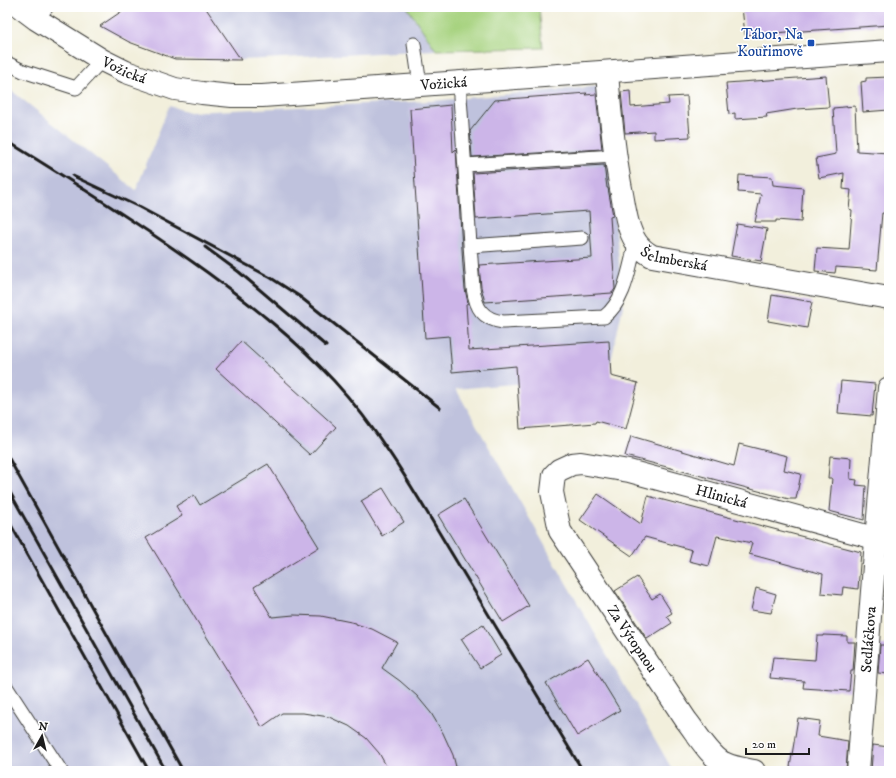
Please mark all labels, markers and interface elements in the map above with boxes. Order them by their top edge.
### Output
place label: Tábor, Na Kouřimově [737,25,804,61]
marker: Tábor, Na Kouřimově [806,38,816,48]
street label: Vožická [98,51,149,88]
street label: Vožická [419,72,468,95]
street label: Šelmberská [637,241,709,275]
street label: Hlinická [693,480,750,513]
street label: Za Výtopnou [602,602,662,676]
street label: Sedláčkova [856,605,880,673]
north arrow [22,716,62,756]
text: N [38,720,49,735]
scale bar [746,730,809,756]
text: 20 m [752,737,776,752]

